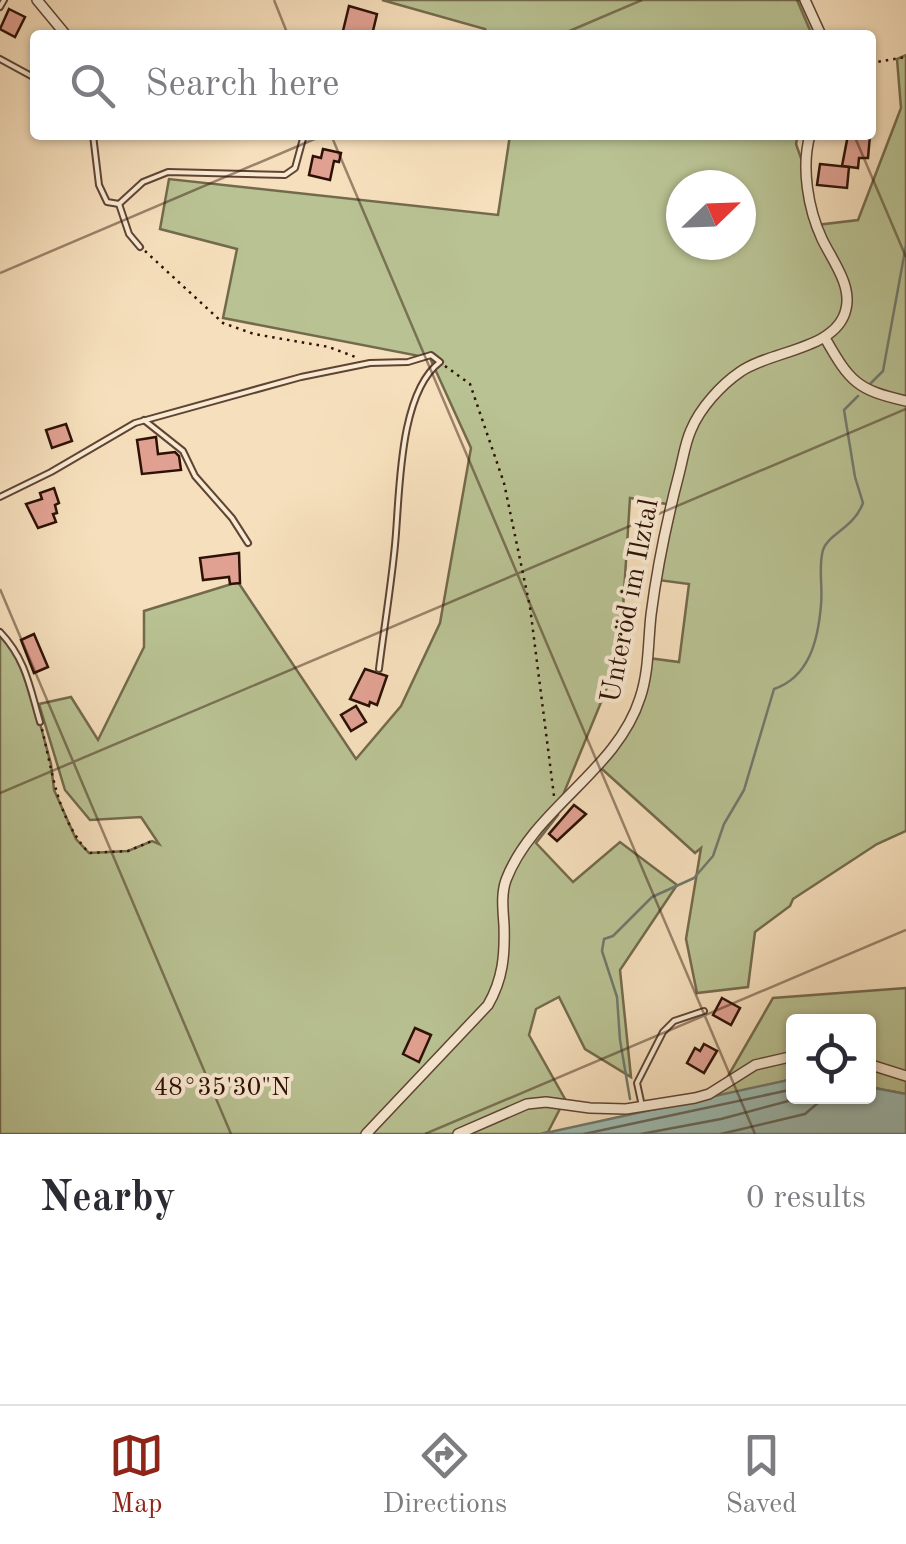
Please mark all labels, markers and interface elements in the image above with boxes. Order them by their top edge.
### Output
search box [30,30,876,140]
icon: search [65,58,120,113]
text: Search here [145,66,340,104]
north arrow [666,170,756,260]
street label: Unteröd im Ilztal [597,497,665,705]
map controls [786,1014,876,1104]
button: locate [786,1014,876,1104]
text: 48°35'30"N [154,1076,290,1101]
text: Nearby [40,1178,176,1220]
text: 0 results [746,1183,866,1215]
tab: Map [109,1428,164,1523]
tab: Directions [383,1428,507,1523]
tab: Saved [725,1428,797,1523]

